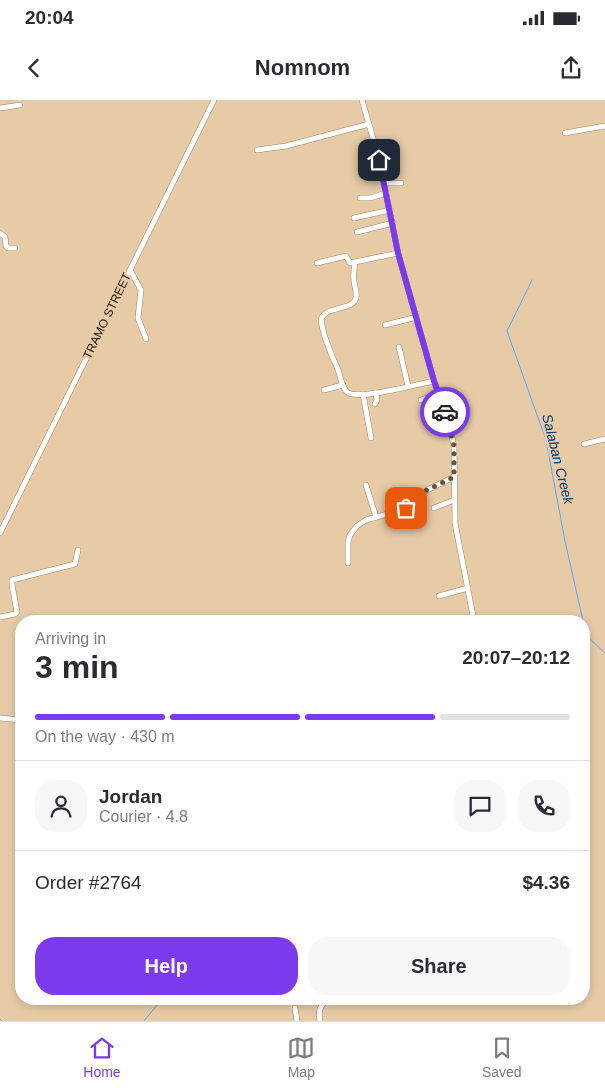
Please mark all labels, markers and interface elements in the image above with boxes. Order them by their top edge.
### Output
text: 20:04 [25,7,74,28]
icon: back [20,54,48,82]
icon: share [557,54,585,82]
text: Nomnom [255,55,350,80]
pin [358,139,400,181]
icon: home [365,146,393,174]
street label: TRAMO STREET [80,270,134,361]
courier [420,387,470,437]
icon: car [431,398,459,426]
water label: Salaban Creek [539,412,577,507]
pin [385,487,427,529]
icon: bag [392,494,420,522]
text: Arriving in [35,630,106,647]
text: 20:07–20:12 [462,647,570,668]
text: 3 min [35,649,119,685]
text: On the way · 430 m [35,728,175,745]
button: person [35,780,87,832]
button: chat [454,780,506,832]
button: phone [518,780,570,832]
text: Jordan [99,786,162,807]
text: Courier · 4.8 [99,808,188,825]
text: Order #2764 [35,872,142,893]
text: $4.36 [522,872,570,893]
button: Help [35,937,298,995]
button: Share [308,937,570,995]
tab: Home [83,1034,121,1080]
tab: Map [287,1034,315,1080]
tab: Saved [482,1034,522,1080]

